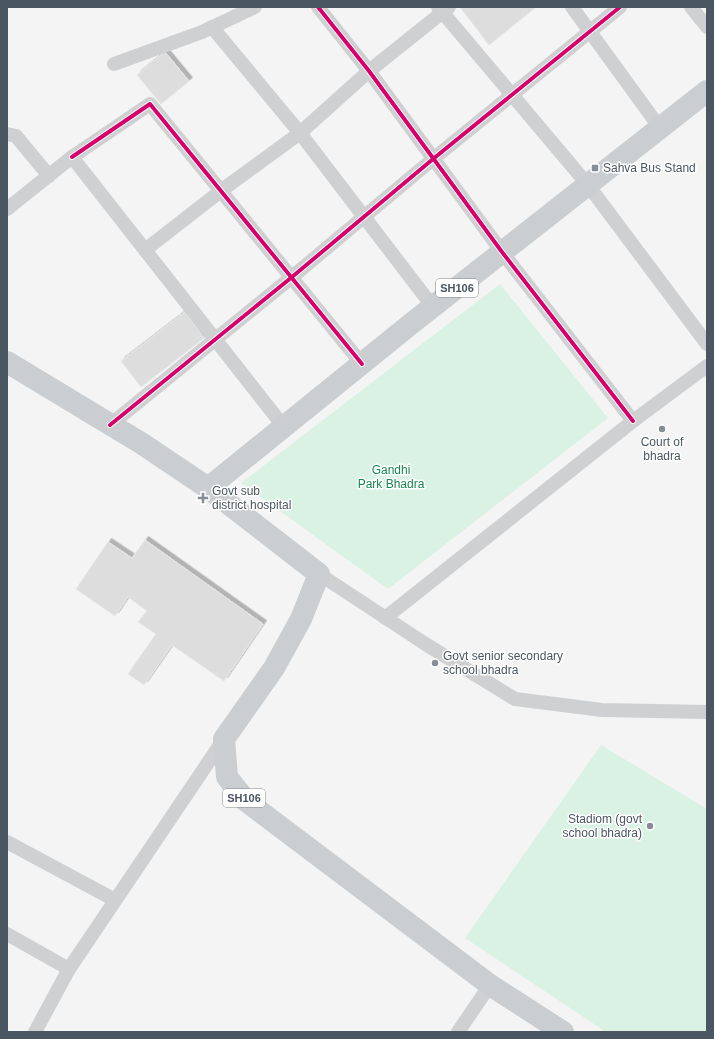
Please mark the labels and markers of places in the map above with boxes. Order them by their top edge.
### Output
place label: Sahva Bus Stand [603,161,696,175]
marker: Sahva Bus Stand [590,163,600,173]
marker: Court of bhadra [657,424,667,434]
place label: Court of bhadra [641,435,684,463]
place label: Govt sub district hospital [212,484,291,512]
marker: Govt sub district hospital [197,492,209,504]
place label: Govt senior secondary school bhadra [443,649,563,677]
marker: Govt senior secondary school bhadra [430,658,440,668]
place label: Stadiom (govt school bhadra) [563,812,643,840]
marker: Stadiom (govt school bhadra) [645,821,655,831]

